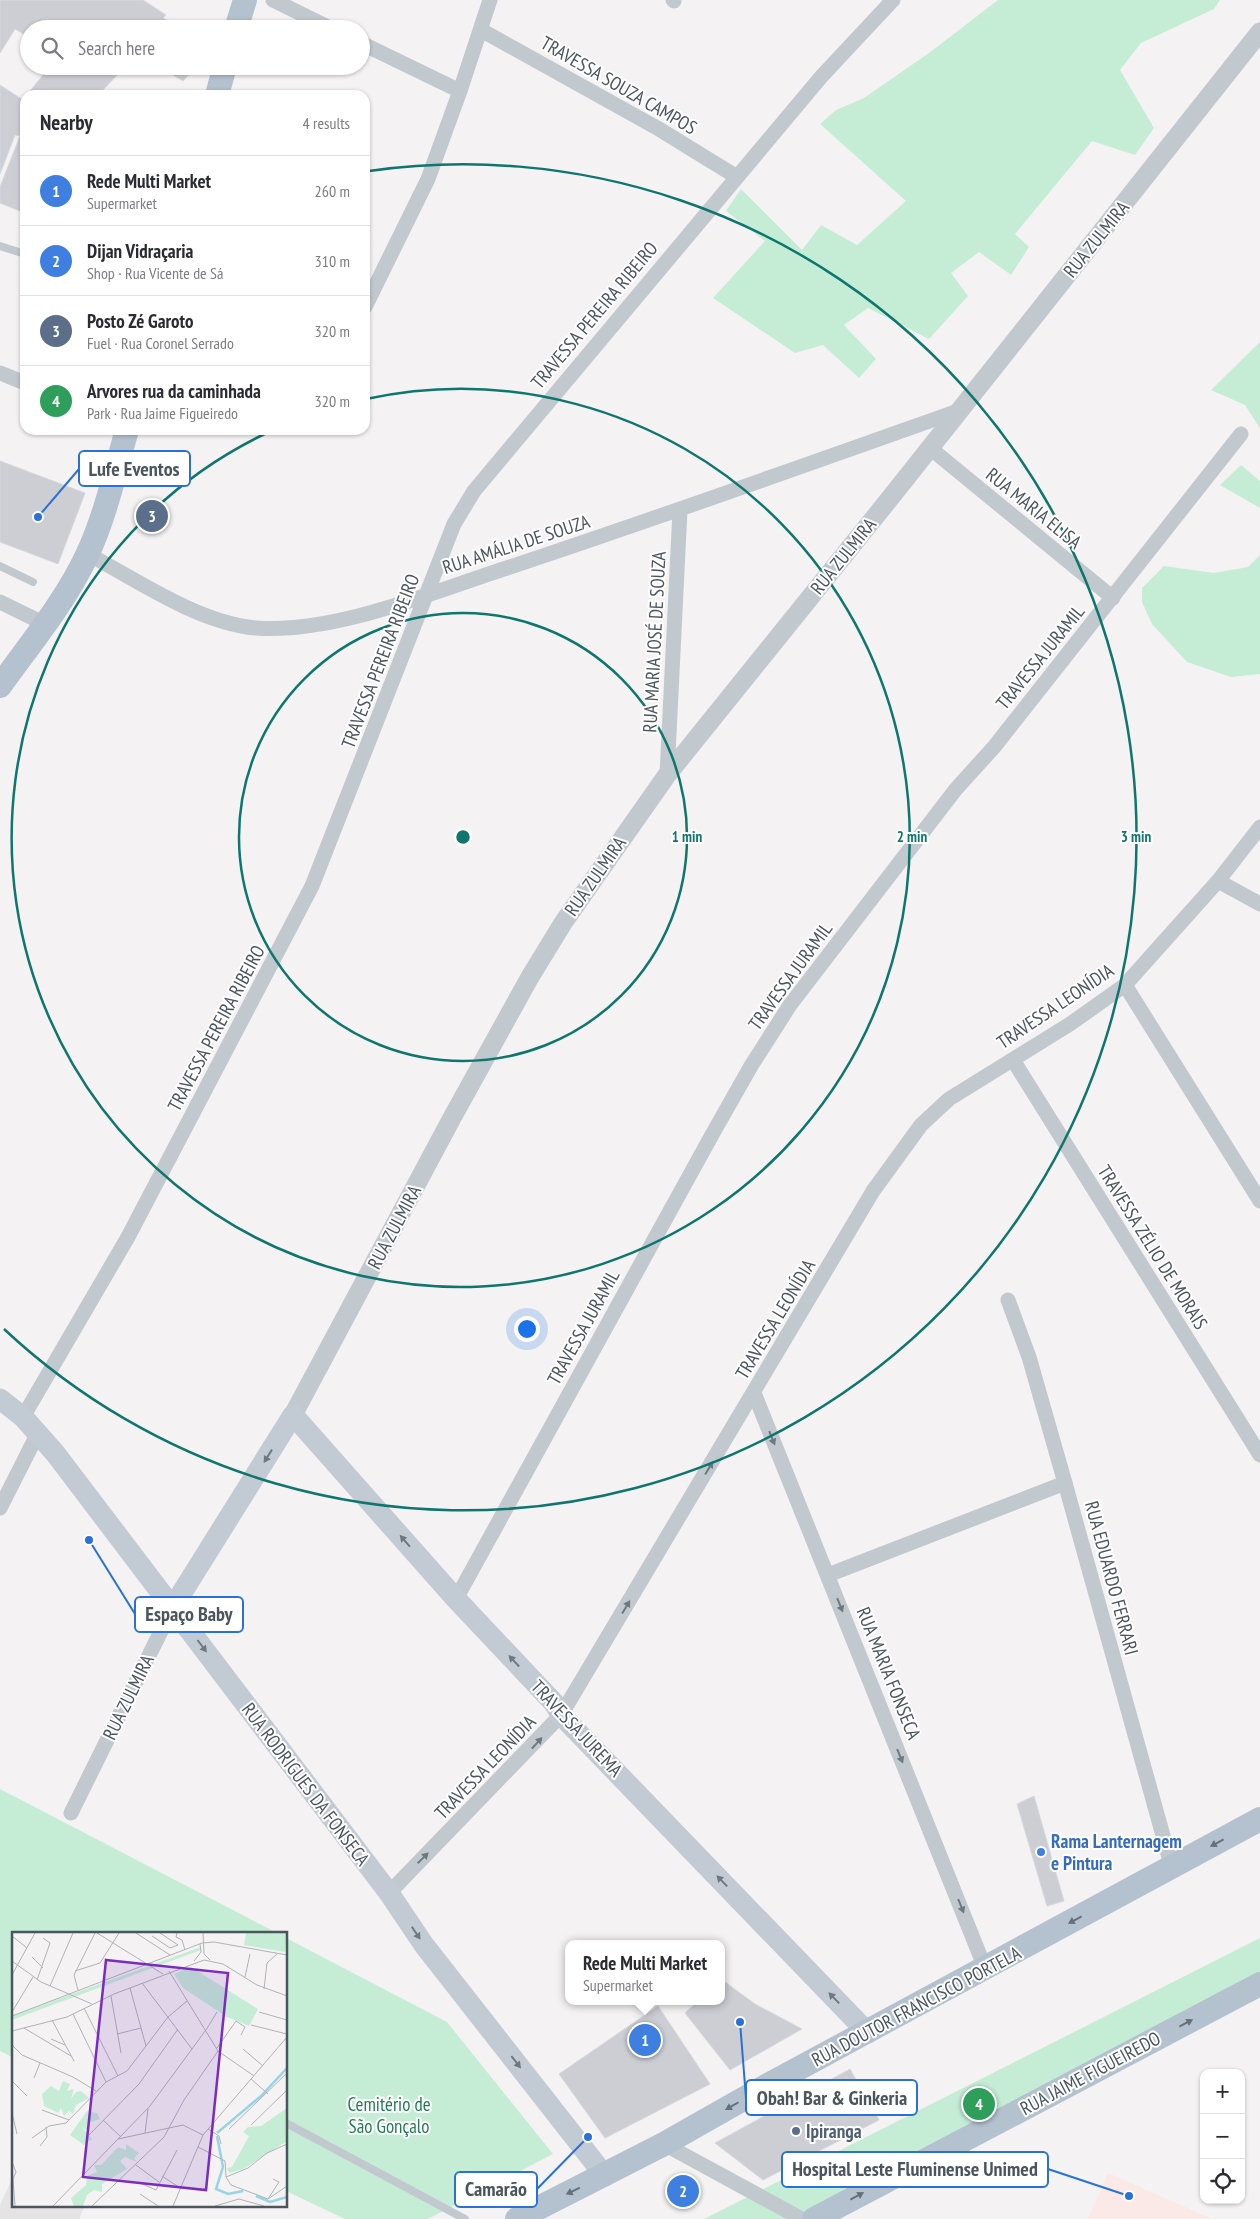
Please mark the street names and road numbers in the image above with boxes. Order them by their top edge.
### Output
street label: TRAVESSA SOUZA CAMPOS [537,31,701,139]
street label: RUA ZULMIRA [1058,196,1134,282]
street label: TRAVESSA PEREIRA RIBEIRO [525,237,663,393]
street label: RUA MARIA ELISA [981,462,1087,554]
street label: RUA AMÁLIA DE SOUZA [439,509,593,579]
street label: RUA ZULMIRA [805,513,881,599]
street label: RUA MARIA JOSÉ DE SOUZA [637,551,671,733]
street label: TRAVESSA PEREIRA RIBEIRO [336,571,424,751]
street label: TRAVESSA JURAMIL [991,600,1090,714]
street label: RUA ZULMIRA [559,832,631,920]
street label: TRAVESSA JURAMIL [743,917,837,1035]
street label: TRAVESSA PEREIRA RIBEIRO [162,941,270,1115]
street label: TRAVESSA LEONÍDIA [992,958,1118,1054]
street label: TRAVESSA ZÉLIO DE MORAIS [1093,1161,1213,1333]
street label: RUA ZULMIRA [362,1181,426,1273]
street label: TRAVESSA LEONÍDIA [730,1255,820,1383]
street label: TRAVESSA JURAMIL [542,1265,624,1389]
street label: RUA EDUARDO FERRARI [1080,1498,1144,1658]
street label: RUA MARIA FONSECA [852,1603,926,1743]
street label: RUA ZULMIRA [97,1651,159,1743]
street label: TRAVESSA JUREMA [526,1675,628,1781]
street label: RUA RODRIGUES DA FONSECA [237,1698,375,1870]
street label: TRAVESSA LEONÍDIA [429,1710,541,1824]
street label: RUA DOUTOR FRANCISCO PORTELA [807,1941,1025,2071]
street label: RUA JAIME FIGUEIREDO [1016,2026,1164,2120]

